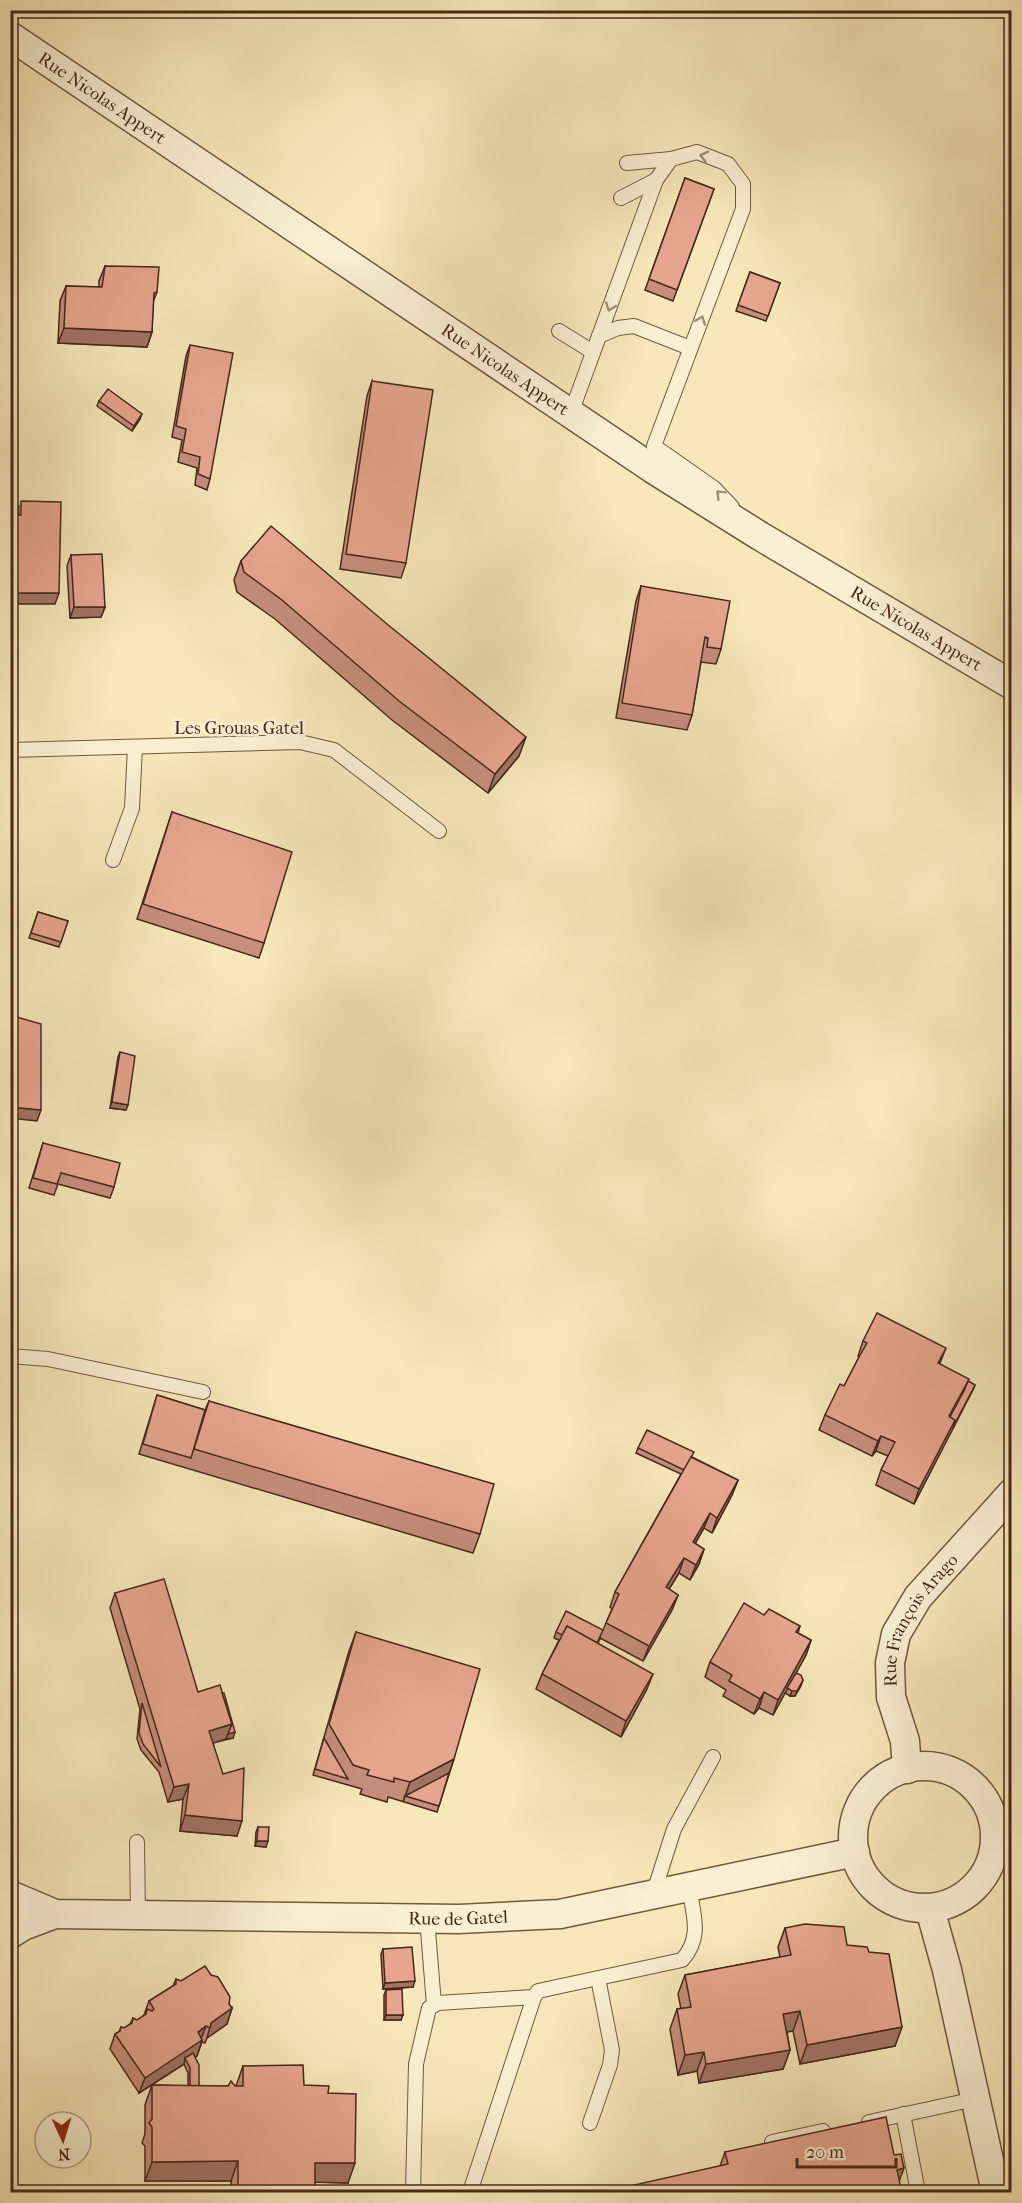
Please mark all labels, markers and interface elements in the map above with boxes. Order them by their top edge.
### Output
street label: Rue Nicolas Appert [34,48,170,149]
one-way arrow [699,150,709,163]
one-way arrow [604,301,617,311]
one-way arrow [694,315,706,326]
street label: Rue Nicolas Appert [437,319,573,421]
one-way arrow [716,491,727,502]
street label: Rue Nicolas Appert [846,582,986,676]
street label: Les Grouas Gatel [174,718,304,739]
street label: Rue François Arago [880,1550,963,1687]
street label: Rue de Gatel [408,1907,508,1930]
north arrow [33,2110,93,2170]
scale bar [797,2131,896,2169]
text: 20 m [806,2142,844,2163]
text: N [56,2145,71,2164]

